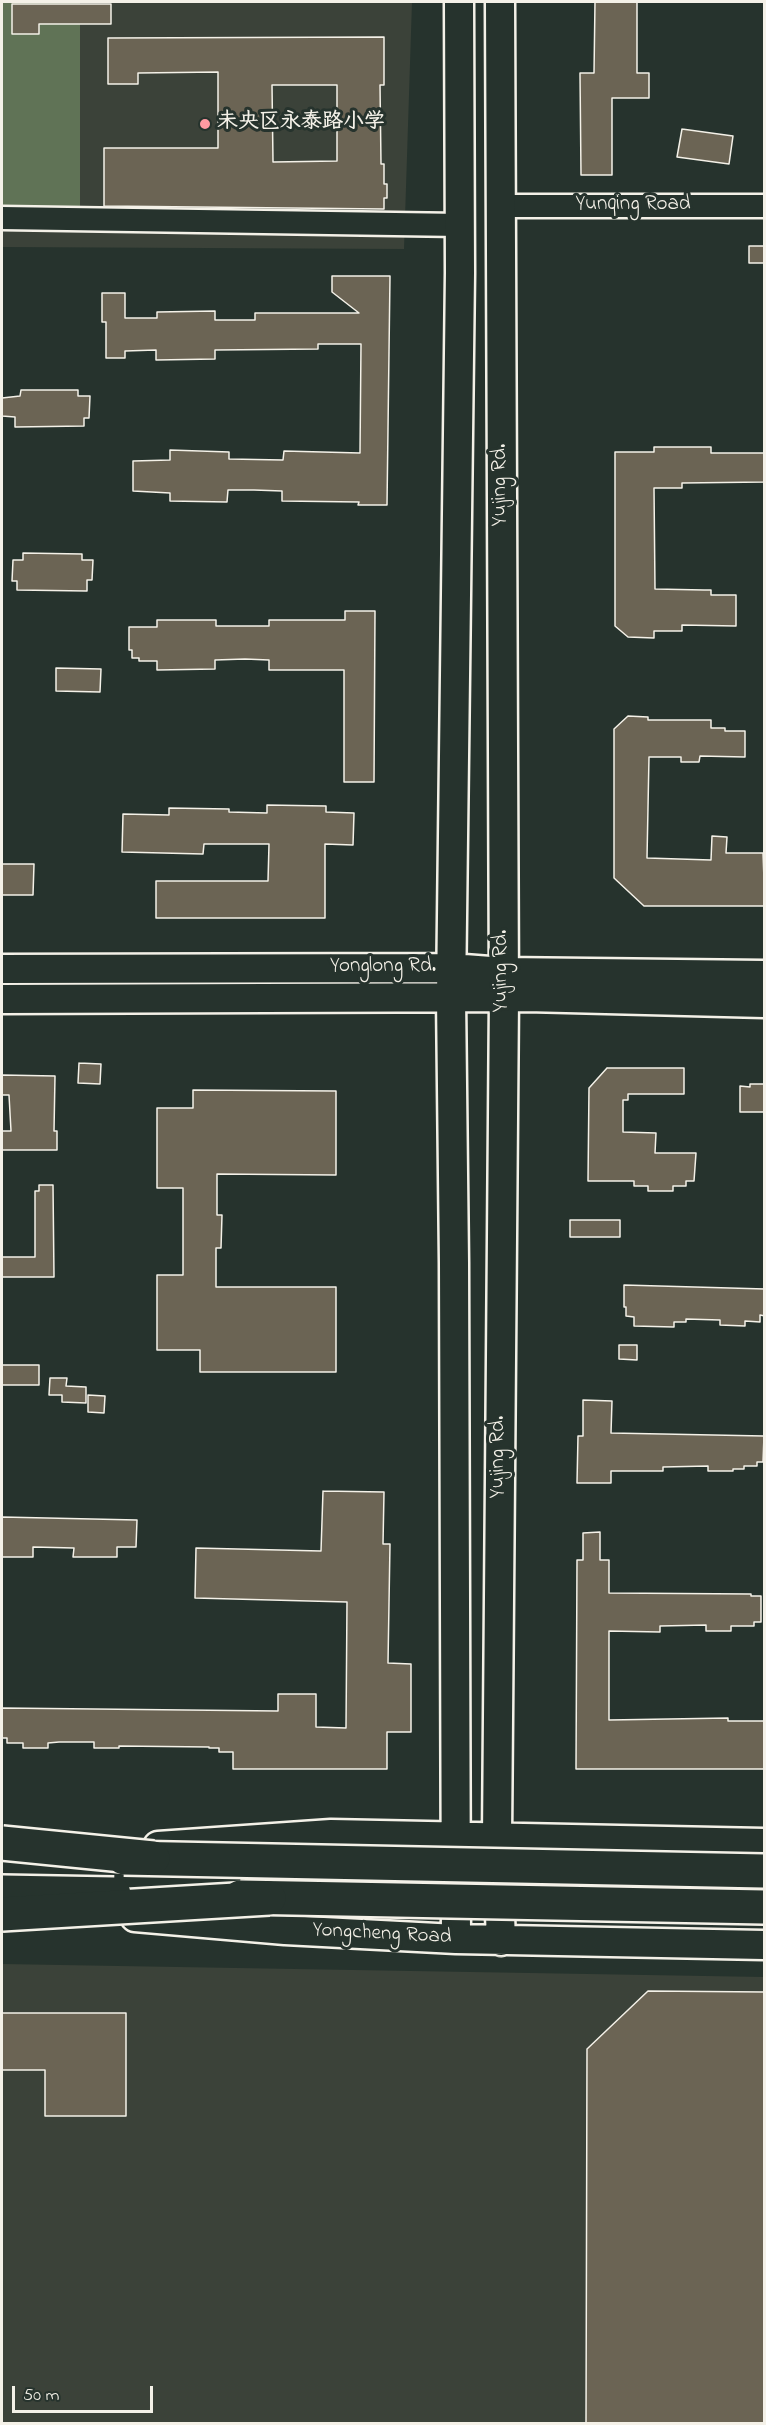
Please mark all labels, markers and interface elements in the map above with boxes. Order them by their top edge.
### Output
place label: 未央区永泰路小学 [217,111,385,137]
marker: 未央区永泰路小学 [198,117,212,131]
street label: Yunqing Road [575,193,691,219]
street label: Yujing Rd. [489,444,515,526]
street label: Yujing Rd. [490,930,516,1012]
street label: Yonglong Rd. [330,955,436,981]
street label: Yujing Rd. [487,1416,513,1498]
street label: Yongcheng Road [312,1919,452,1951]
scale bar [15,2374,156,2412]
text: 50 m [23,2383,60,2409]

